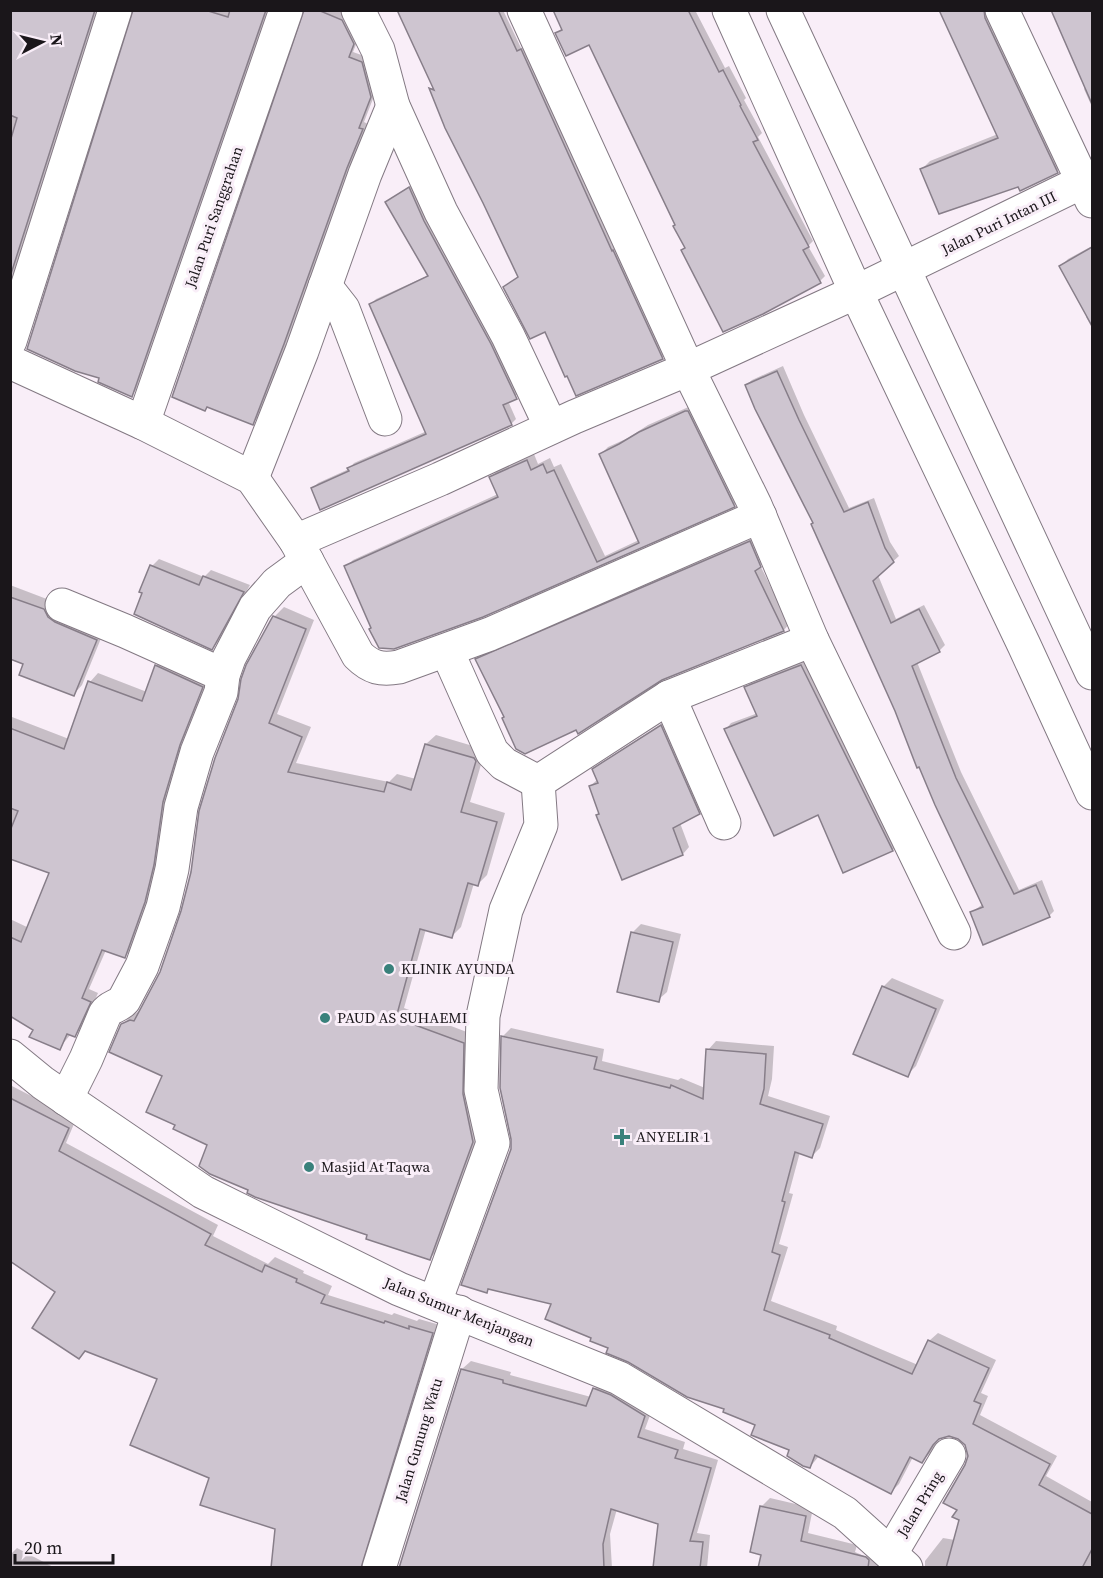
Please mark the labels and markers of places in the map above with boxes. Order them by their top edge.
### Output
place label: KLINIK AYUNDA [401,958,515,979]
marker: KLINIK AYUNDA [382,962,396,976]
place label: PAUD AS SUHAEMI [337,1007,467,1028]
marker: PAUD AS SUHAEMI [318,1011,332,1025]
place label: ANYELIR 1 [636,1126,710,1147]
marker: ANYELIR 1 [613,1128,631,1146]
place label: Masjid At Taqwa [321,1156,430,1177]
marker: Masjid At Taqwa [302,1160,316,1174]

